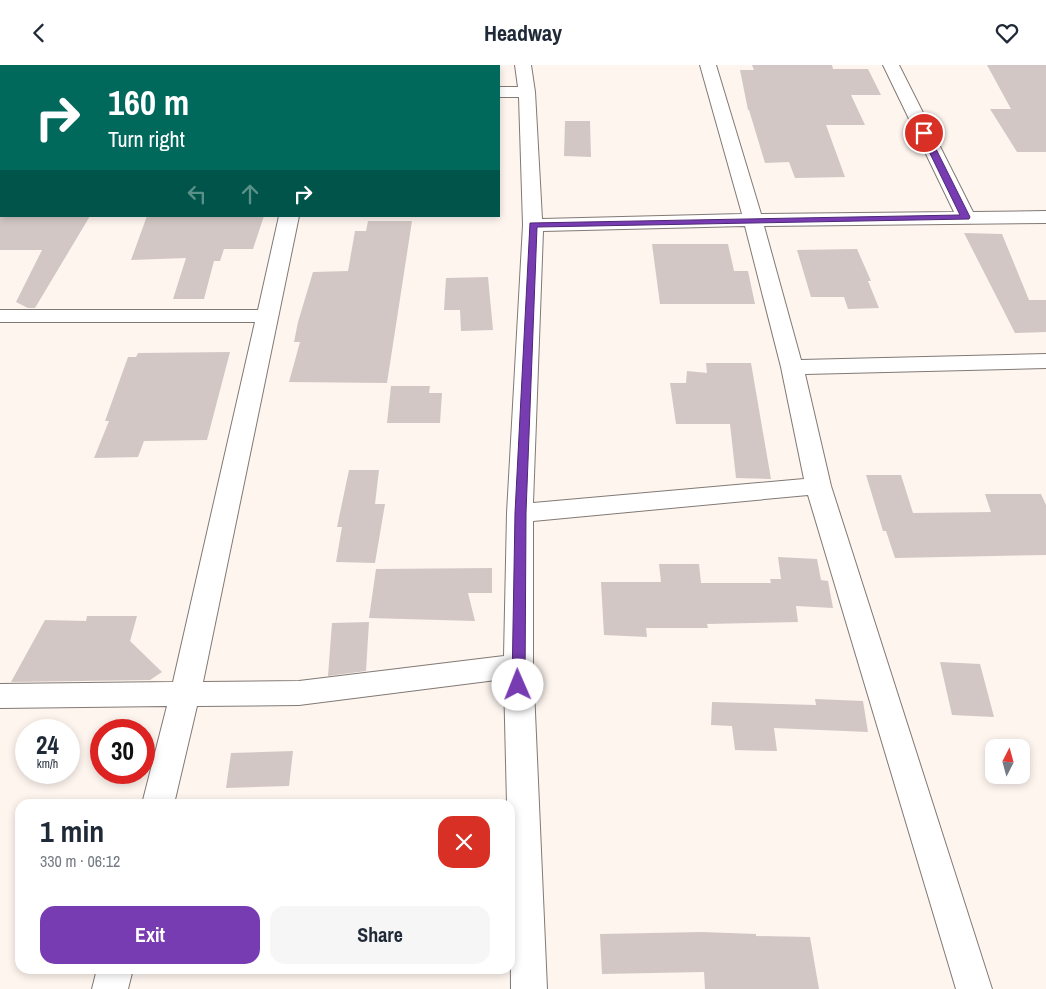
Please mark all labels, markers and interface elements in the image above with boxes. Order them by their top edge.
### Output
text: Headway [484,18,562,48]
icon: back [25,19,53,47]
icon: heart [993,19,1021,47]
text: 160 m [108,79,189,126]
icon: right [25,85,90,150]
pin [903,112,945,154]
icon: arrive [910,119,938,147]
text: Turn right [108,124,185,154]
icon: left [183,180,211,208]
icon: ahead [236,180,264,208]
icon: right [289,180,317,208]
position arrow [491,658,543,710]
speed limit sign: 30 [90,719,155,784]
text: 24 [36,728,59,762]
north arrow [985,739,1030,784]
map controls [985,739,1030,784]
text: km/h [37,756,58,772]
text: 1 min [40,811,104,851]
button: close [438,816,490,868]
text: 330 m · 06:12 [40,850,120,872]
button: Exit [40,906,260,964]
button: Share [270,906,490,964]

